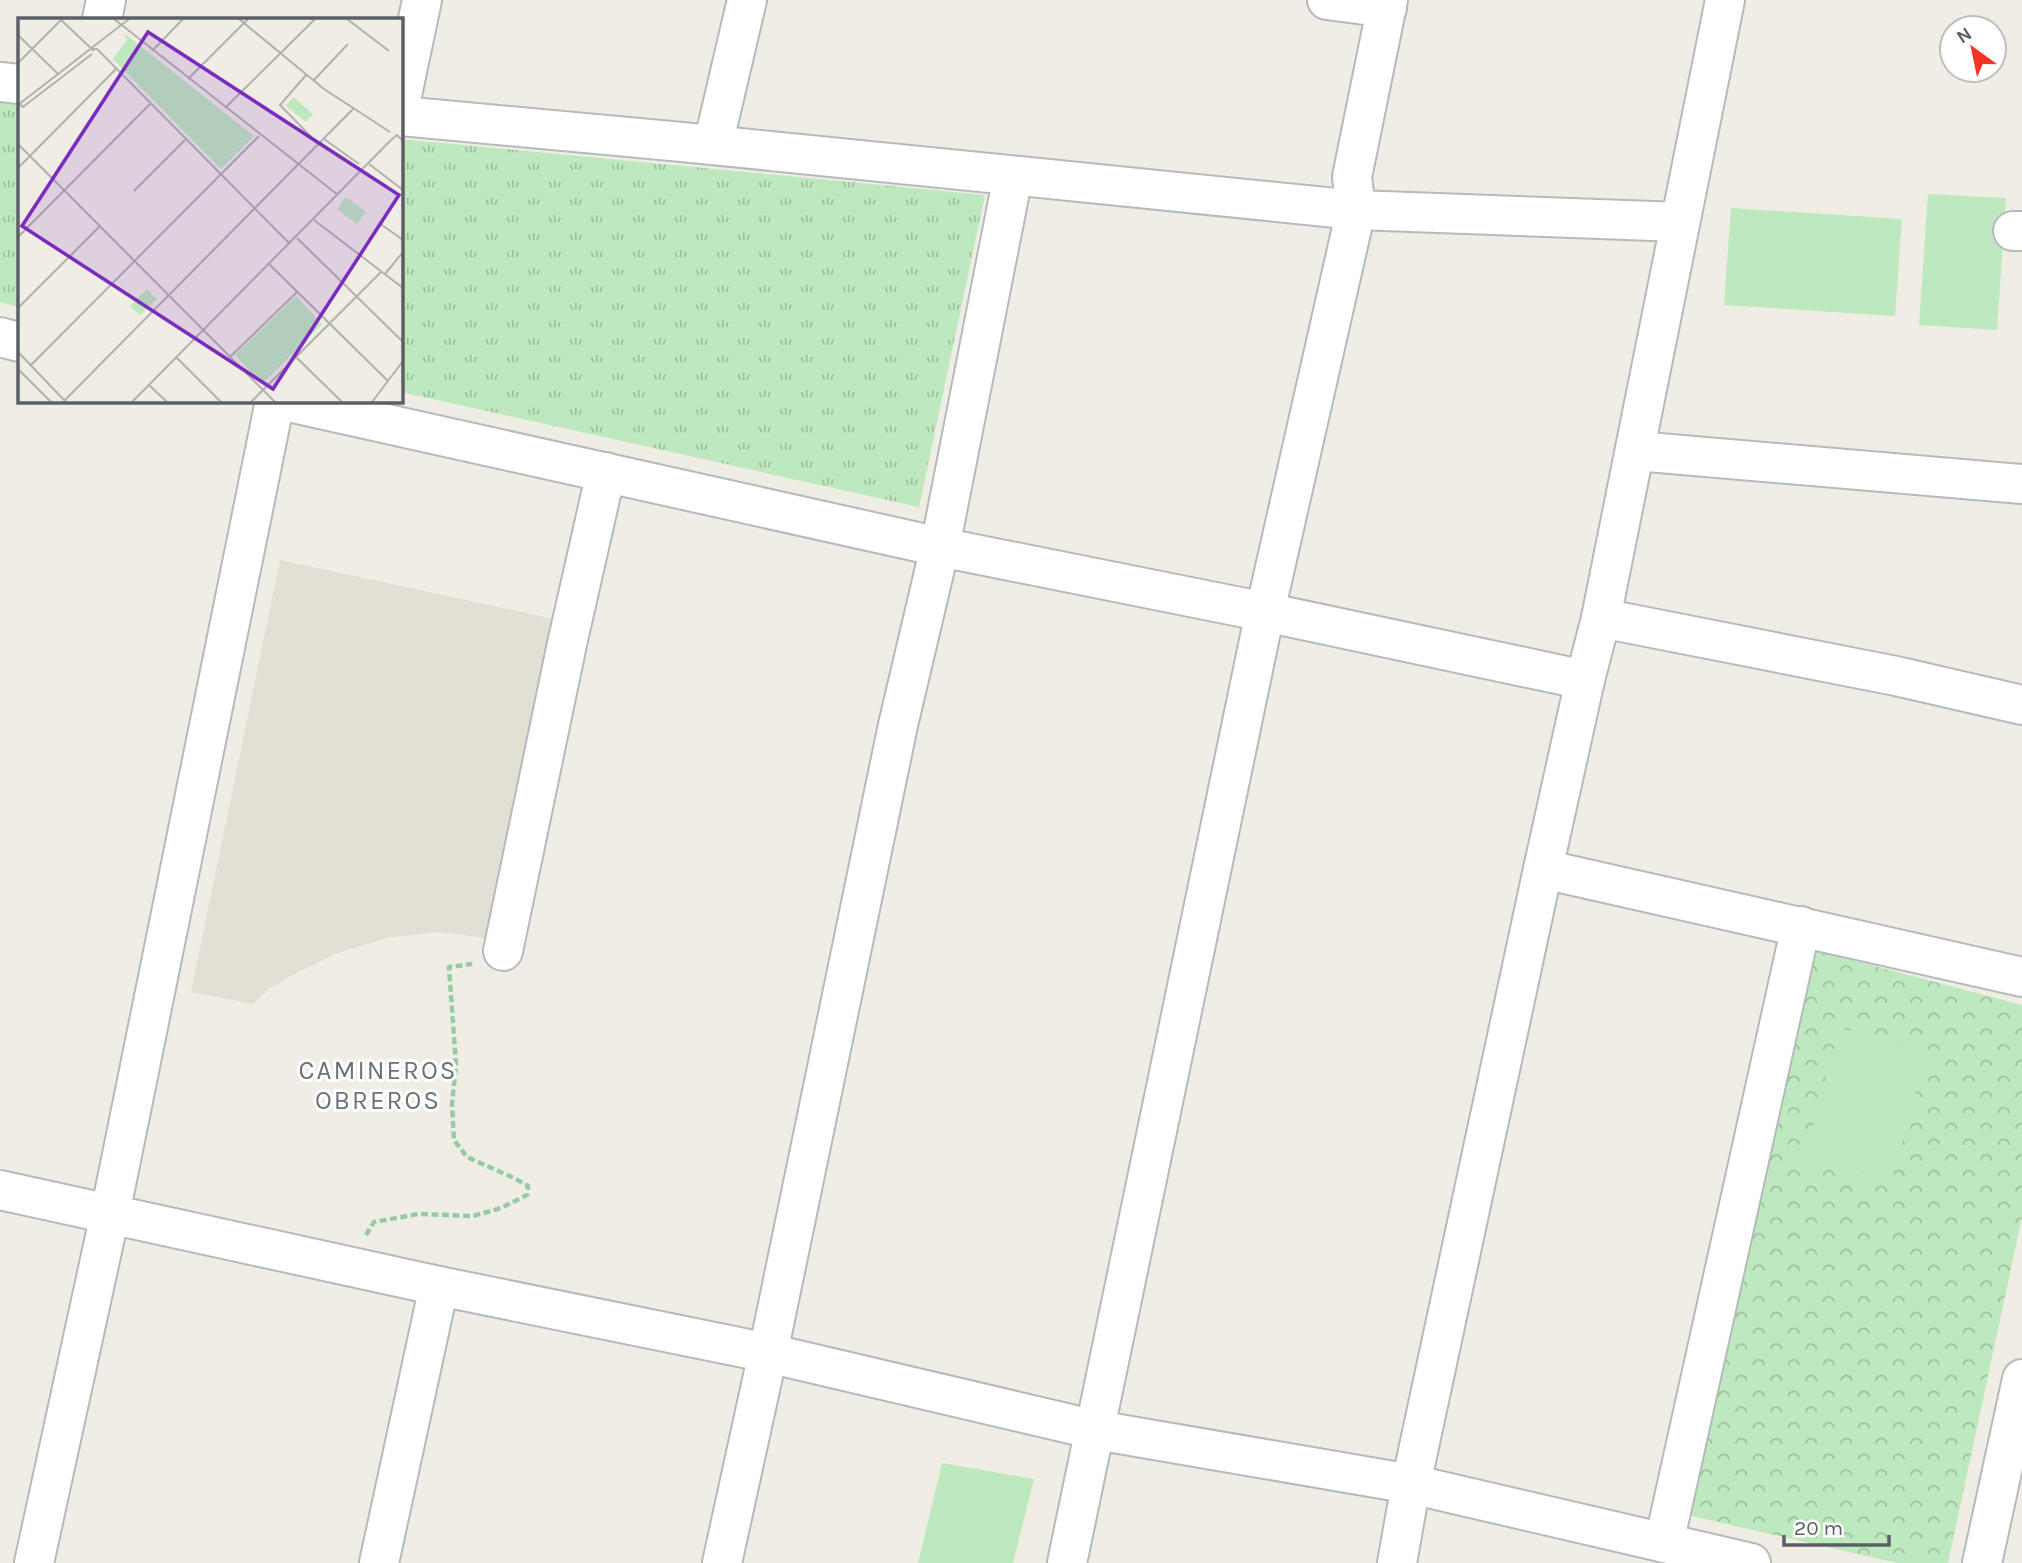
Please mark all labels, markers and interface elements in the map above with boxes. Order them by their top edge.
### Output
north arrow [1938,14,2008,84]
inset map [18,18,402,402]
text: N [1953,23,1976,49]
district label: CAMINEROS OBREROS [299,1055,458,1116]
scale bar [1784,1504,1889,1548]
text: 20 m [1794,1516,1843,1540]

